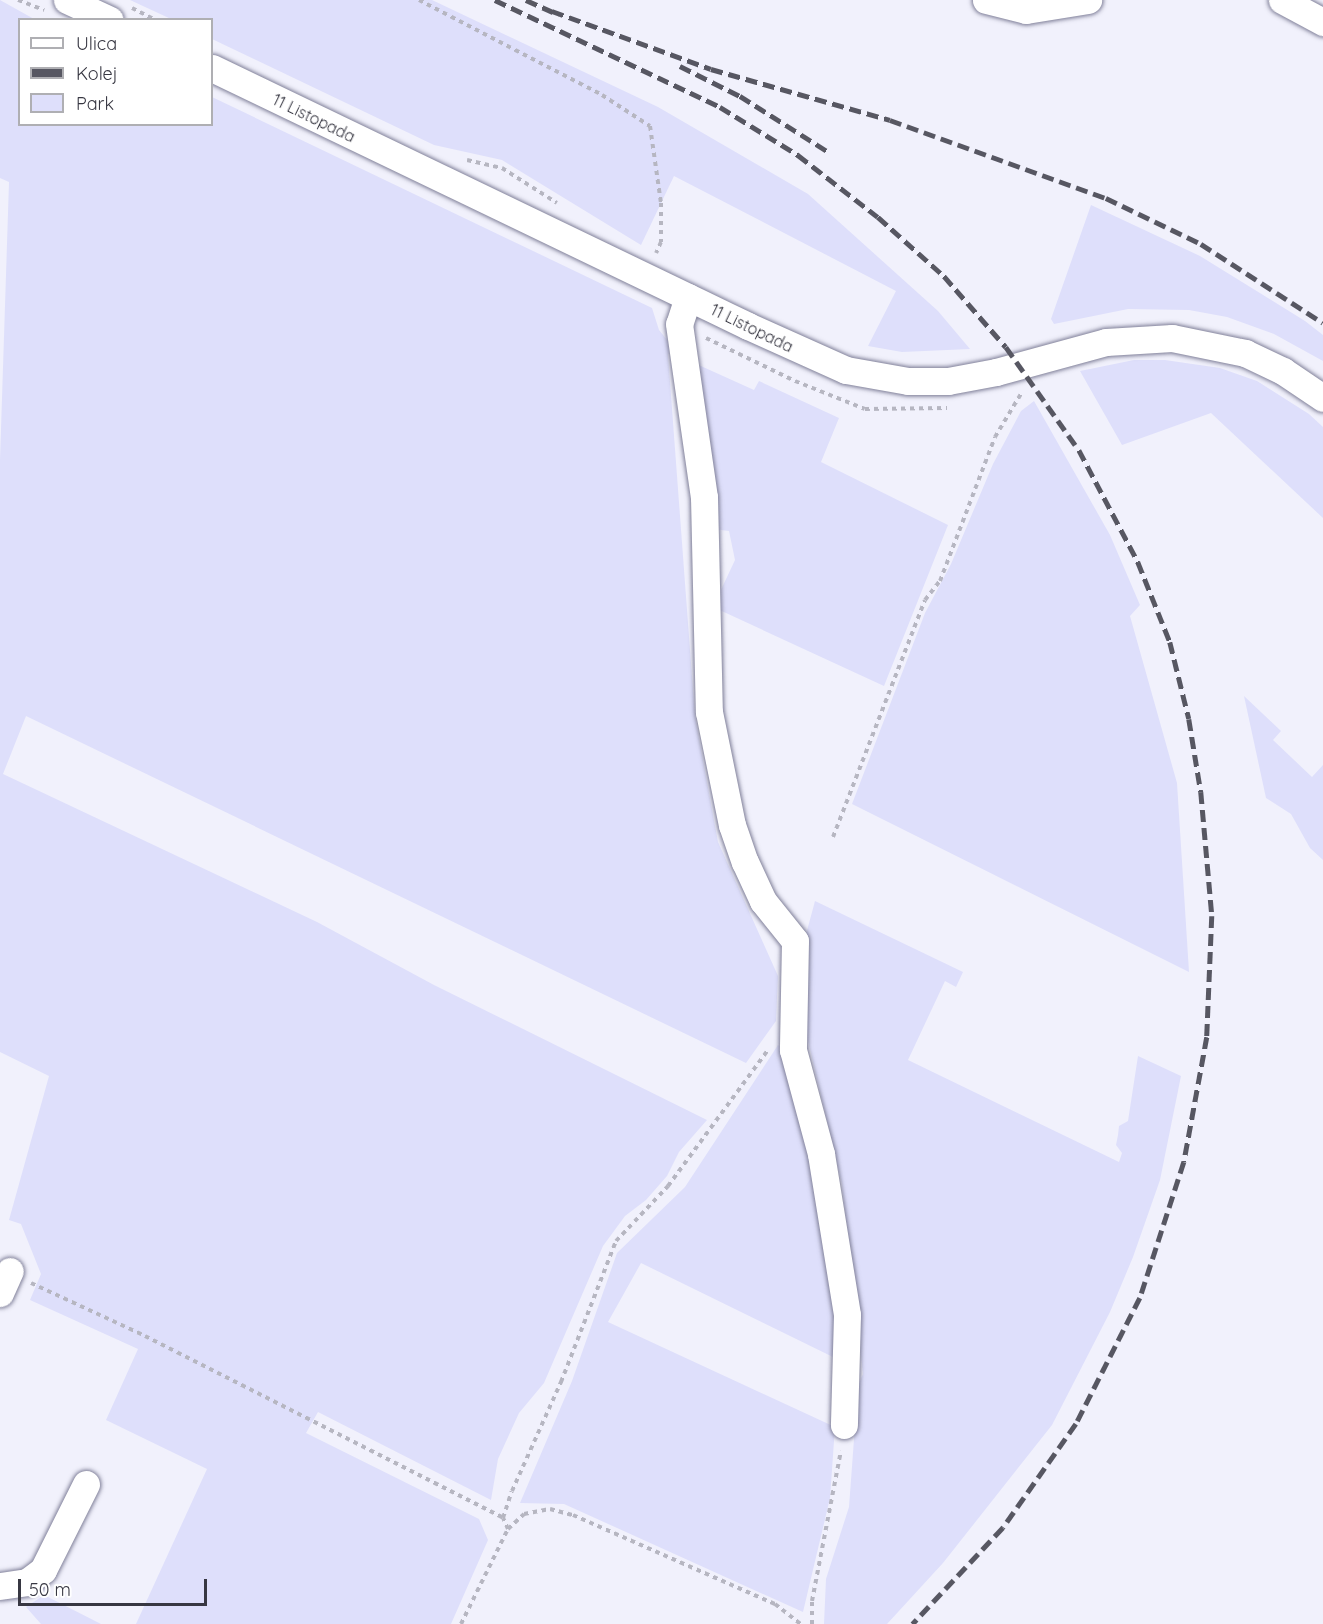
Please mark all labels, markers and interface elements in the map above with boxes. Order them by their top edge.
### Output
legend [18,18,213,126]
text: Ulica [76,32,117,55]
text: Kolej [76,62,118,85]
street label: 11 Listopada [270,90,358,146]
text: Park [76,92,114,115]
street label: 11 Listopada [708,300,796,356]
scale bar [21,1567,210,1605]
text: 50 m [29,1578,71,1601]

